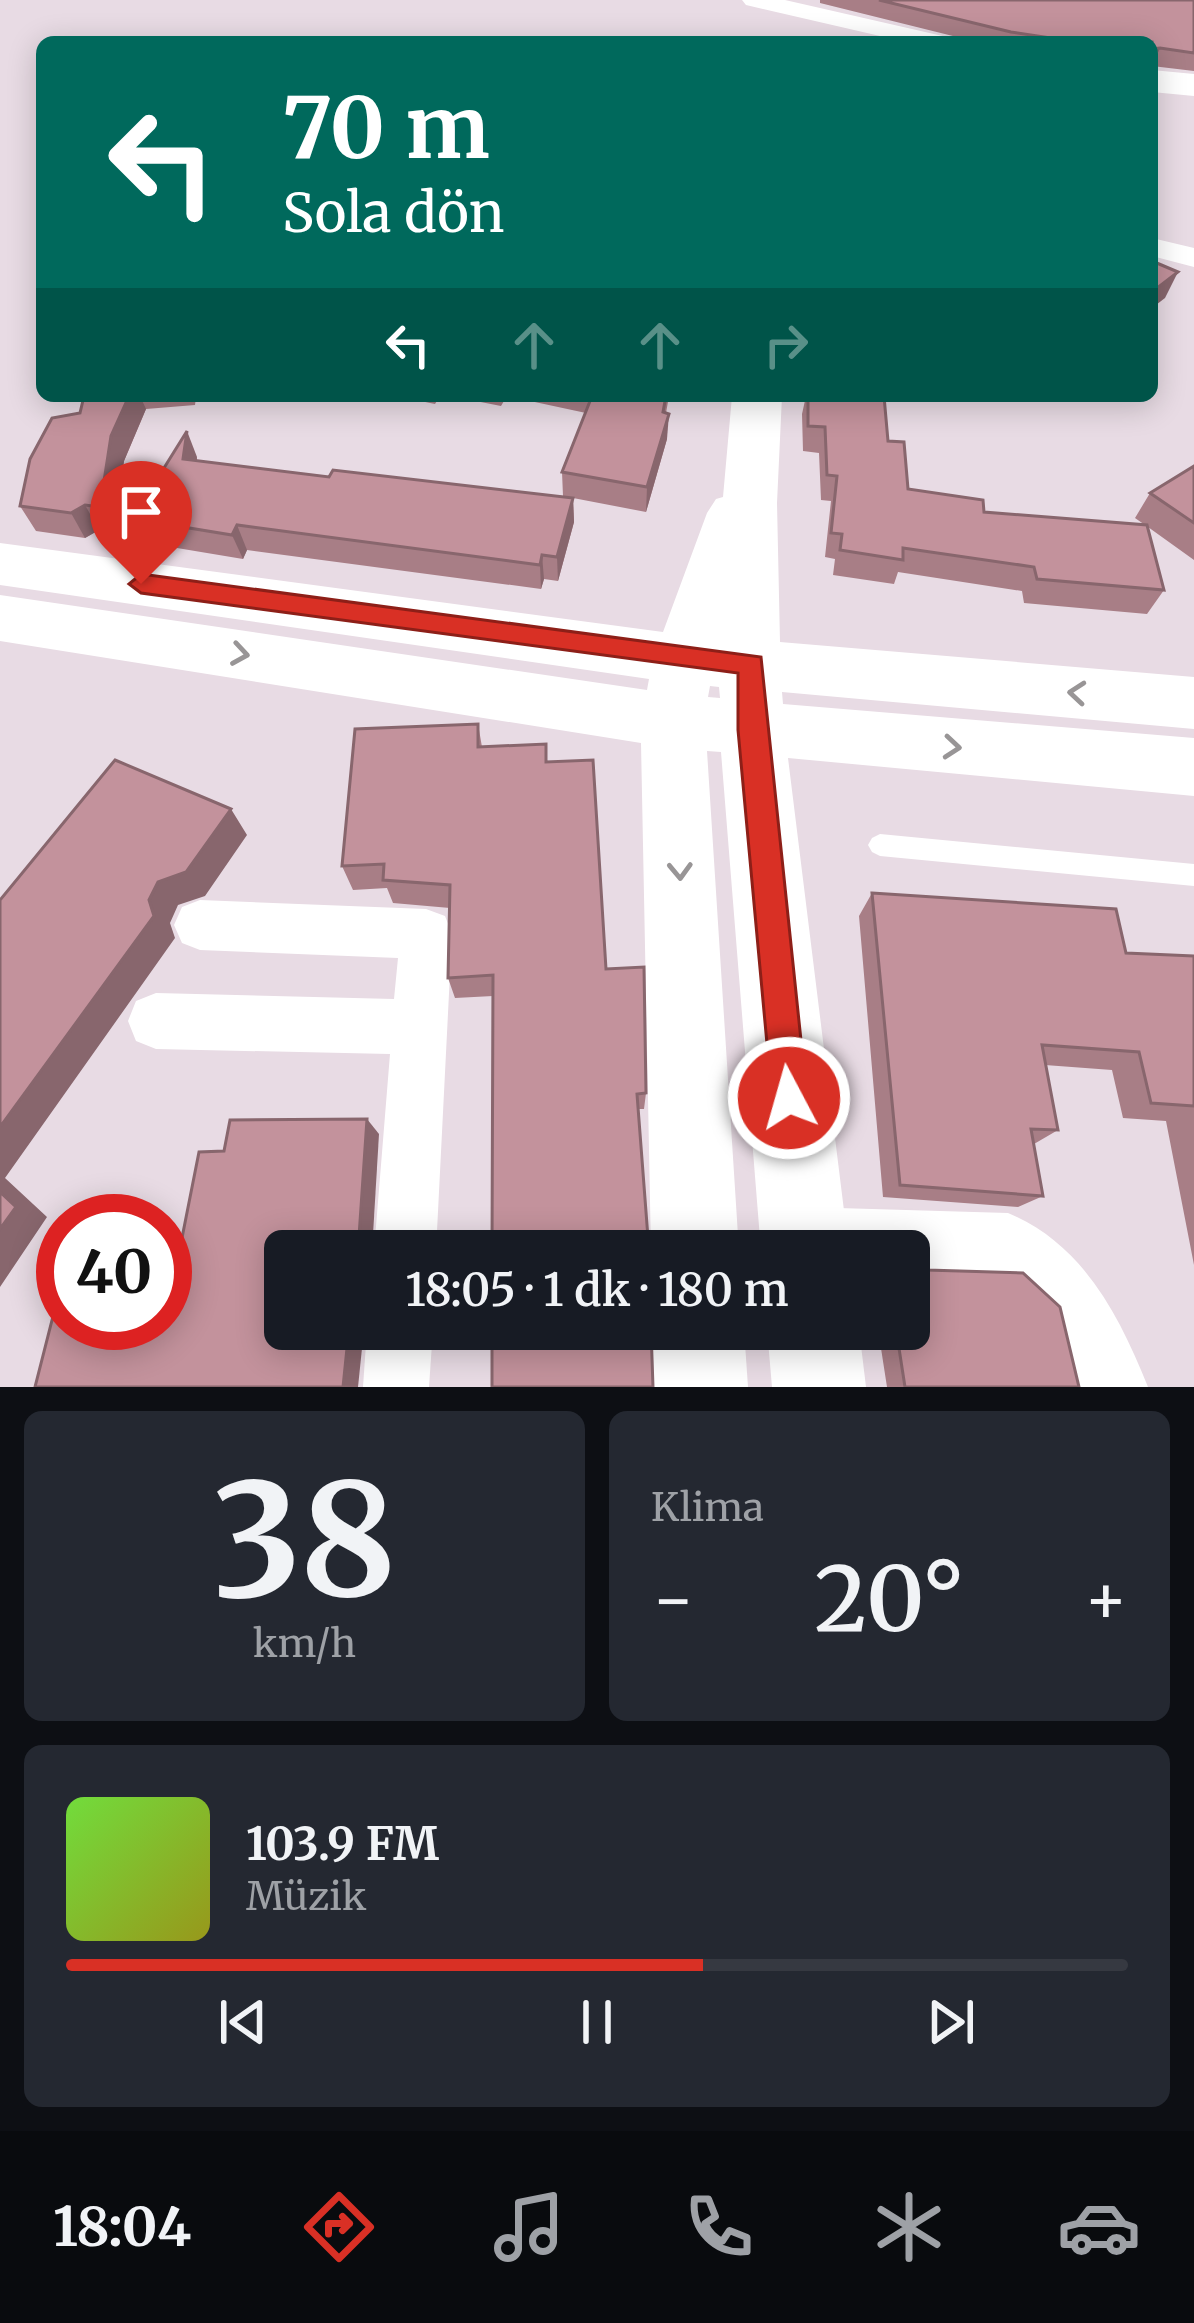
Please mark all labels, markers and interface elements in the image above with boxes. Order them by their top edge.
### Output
text: 70 m [282,75,490,181]
icon: left [84,84,240,240]
text: Sola dön [282,179,504,247]
icon: left [375,312,441,378]
icon: ahead [501,312,567,378]
icon: ahead [627,312,693,378]
icon: right [753,312,819,378]
pin [90,461,192,584]
icon: arrive [108,479,174,545]
one-way arrow [230,640,250,666]
one-way arrow [1067,681,1086,706]
one-way arrow [943,734,962,759]
one-way arrow [666,862,692,881]
position arrow [726,1035,852,1161]
speed limit sign: 40 [36,1194,192,1350]
text: 18:05 · 1 dk · 180 m [405,1262,789,1318]
text: 38 [212,1442,397,1639]
text: Klima [651,1483,764,1532]
text: 20° [814,1542,965,1656]
text: − [651,1558,695,1641]
text: + [1084,1558,1128,1641]
text: km/h [253,1619,356,1668]
text: 103.9 FM [246,1816,439,1872]
text: Müzik [246,1872,367,1921]
icon: previous [210,1989,276,2055]
icon: pause [564,1989,630,2055]
icon: next [918,1989,984,2055]
icon: directions [297,2185,381,2269]
icon: music [487,2185,571,2269]
icon: phone [677,2185,761,2269]
icon: climate [867,2185,951,2269]
icon: car [1057,2185,1141,2269]
text: 18:04 [53,2193,191,2261]

